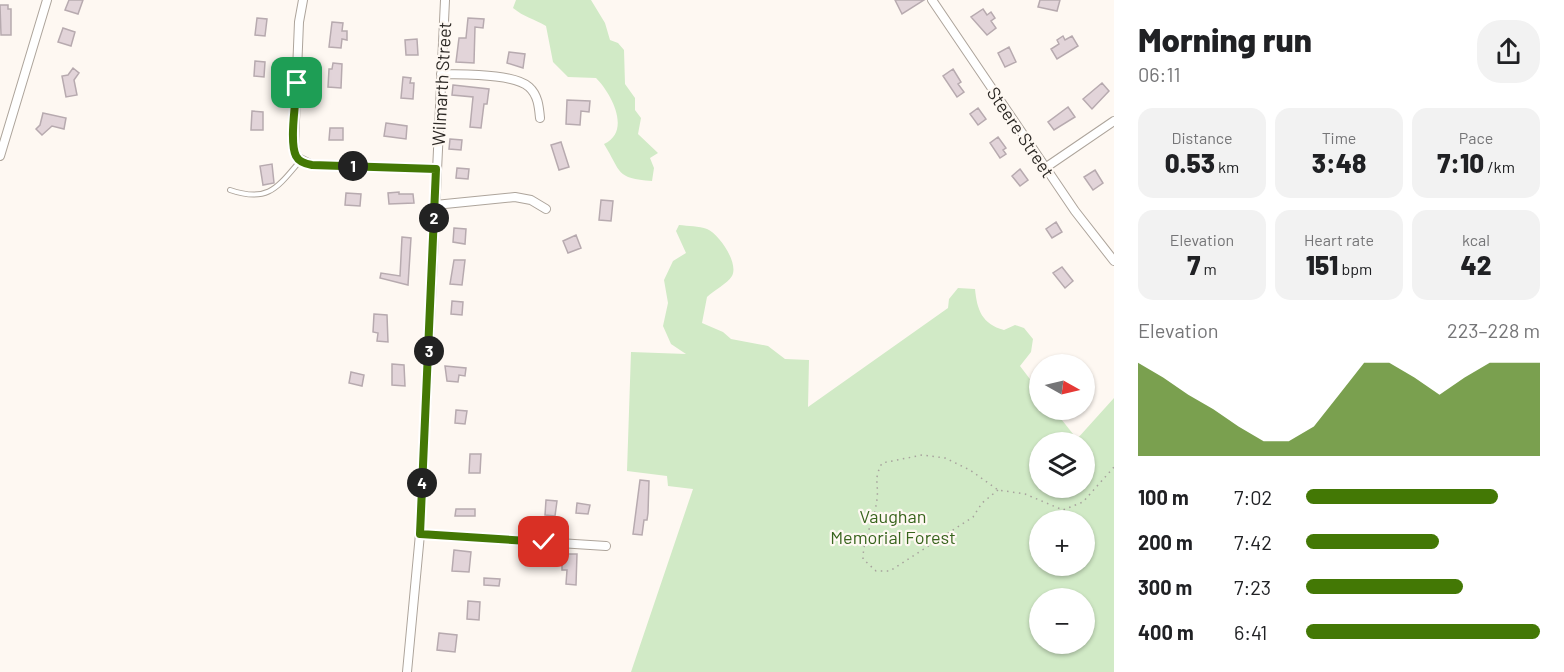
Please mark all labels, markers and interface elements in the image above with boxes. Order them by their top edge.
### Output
text: Morning run [1138,19,1312,59]
button: share [1477,20,1540,83]
street label: Wilmarth Street [427,21,455,147]
pin [271,57,322,108]
text: 06:11 [1138,62,1180,86]
icon: arrive [280,66,313,99]
street label: Steere Street [983,82,1059,182]
text: Distance [1172,128,1232,147]
text: Time [1322,128,1356,147]
text: Pace [1459,128,1493,147]
text: 0.53 [1165,147,1215,178]
text: 3:48 [1312,147,1366,178]
text: 7:10 [1437,147,1484,178]
pin: 1 [338,151,368,181]
text: 1 [350,156,356,175]
text: km [1215,157,1239,176]
text: /km [1484,157,1515,176]
pin: 2 [419,203,449,233]
text: 2 [430,208,438,227]
text: Elevation [1170,230,1234,249]
text: Heart rate [1304,230,1374,249]
text: kcal [1462,230,1490,249]
text: 7 [1187,249,1200,280]
text: 151 [1306,249,1338,280]
text: 42 [1461,249,1492,280]
text: m [1200,259,1217,278]
text: bpm [1338,259,1372,278]
text: Elevation [1138,318,1219,342]
text: 223–228 m [1447,318,1540,342]
pin: 3 [414,336,444,366]
text: 3 [425,341,433,360]
north arrow [1029,354,1095,420]
map controls [1029,354,1095,654]
button: layers [1029,432,1095,498]
pin: 4 [407,468,437,498]
text: 4 [417,473,427,492]
text: 100 m [1138,485,1189,509]
text: 7:02 [1234,485,1272,509]
park label: Vaughan Memorial Forest [830,505,956,548]
button: + [1029,510,1095,576]
pin [518,516,569,567]
icon: check [527,525,560,558]
text: 200 m [1138,530,1193,554]
text: 7:42 [1234,530,1272,554]
text: 300 m [1138,575,1192,599]
text: 7:23 [1234,575,1271,599]
button: − [1029,588,1095,654]
text: 400 m [1138,620,1194,644]
text: 6:41 [1234,620,1267,644]

